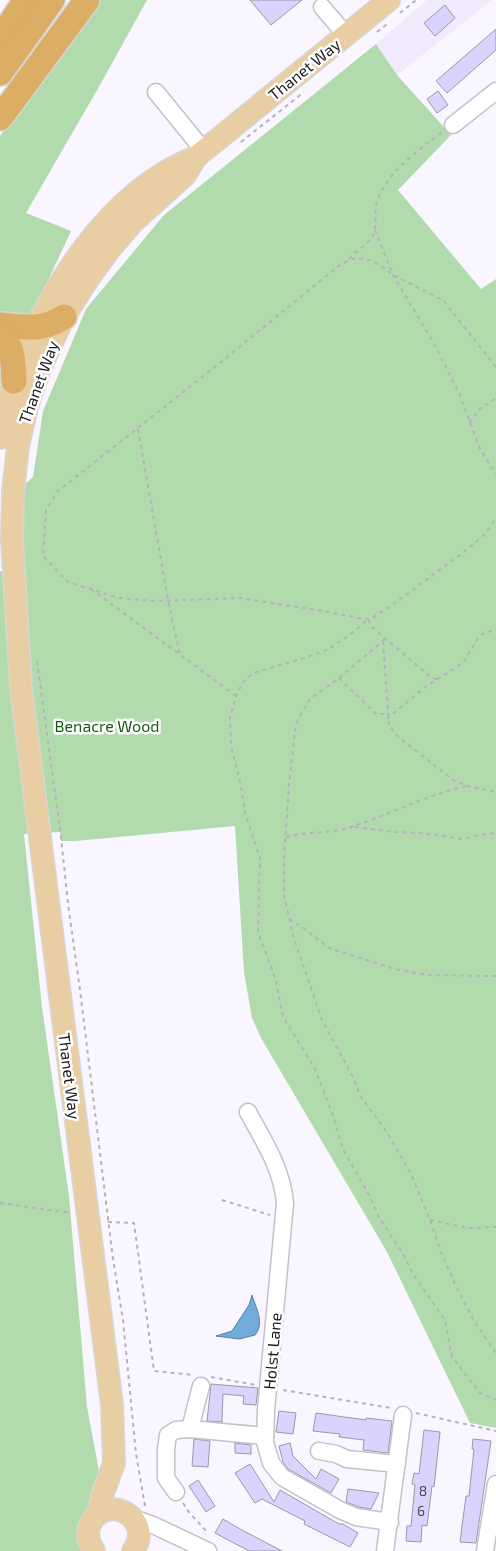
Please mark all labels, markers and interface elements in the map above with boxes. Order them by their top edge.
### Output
street label: Thanet Way [264,34,344,104]
street label: Thanet Way [14,337,62,426]
park label: Benacre Wood [55,716,159,735]
street label: Thanet Way [55,1032,85,1121]
street label: Holst Lane [259,1312,285,1390]
house number: 8 [419,1482,427,1499]
house number: 6 [417,1502,425,1519]

